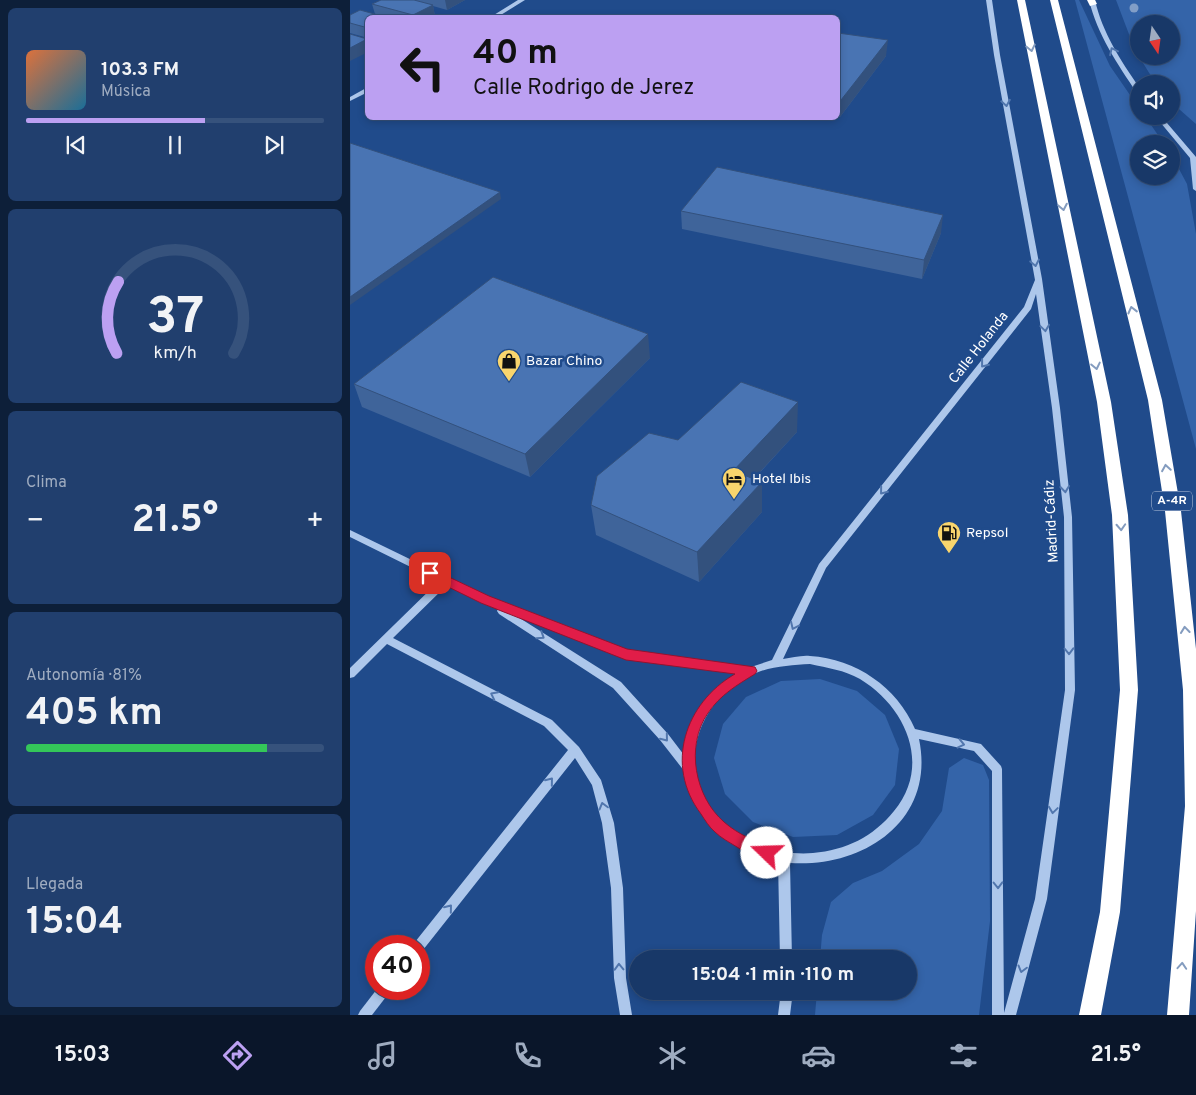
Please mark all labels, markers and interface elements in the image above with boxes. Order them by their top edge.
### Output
north arrow [1130,15,1180,65]
map controls [1130,15,1180,185]
text: 40 m [473,32,558,76]
icon: left [390,35,455,100]
one-way arrow [1025,43,1036,52]
one-way arrow [1110,47,1120,56]
text: 103.3 FM [101,58,179,82]
text: Calle Rodrigo de Jerez [473,75,694,102]
button: sound [1130,75,1180,125]
text: Música [101,82,151,102]
one-way arrow [1000,99,1010,108]
icon: previous [62,131,90,159]
icon: pause [161,131,189,159]
icon: next [260,131,288,159]
button: layers [1130,135,1180,185]
one-way arrow [1058,203,1068,211]
one-way arrow [1029,259,1039,268]
text: 37 [146,286,204,352]
one-way arrow [1127,305,1138,314]
street label: Calle Holanda [946,309,1012,387]
one-way arrow [1039,323,1049,332]
text: km/h [153,342,197,365]
shop icon: Bazar Chino [496,348,522,382]
place label: Bazar Chino [526,353,603,370]
one-way arrow [981,358,989,367]
one-way arrow [1090,362,1101,371]
one-way arrow [1162,464,1172,473]
hotel icon: Hotel Ibis [721,466,747,500]
place label: Hotel Ibis [752,471,811,488]
text: Clima [26,473,67,493]
street label: Madrid-Cádiz [1041,479,1063,563]
one-way arrow [880,485,888,494]
one-way arrow [1059,485,1070,493]
road number: A-4R [1152,492,1192,511]
text: 21.5° [132,497,218,546]
text: − [26,504,44,540]
text: + [306,504,324,540]
fuel station icon: Repsol [936,520,962,554]
one-way arrow [1116,523,1126,531]
place label: Repsol [966,525,1008,542]
pin [409,552,451,594]
icon: arrive [416,559,444,587]
one-way arrow [790,621,800,630]
one-way arrow [1180,625,1191,633]
one-way arrow [535,629,544,639]
one-way arrow [1064,648,1074,655]
text: Autonomía · 81% [26,666,142,686]
text: 405 km [26,690,163,739]
one-way arrow [490,691,499,701]
one-way arrow [659,733,668,742]
one-way arrow [957,738,966,748]
one-way arrow [545,778,553,787]
one-way arrow [598,802,608,810]
one-way arrow [1048,806,1059,814]
position arrow [740,826,792,878]
text: Llegada [26,875,83,895]
one-way arrow [993,882,1003,890]
text: 15:04 [26,899,123,948]
one-way arrow [444,905,452,914]
speed limit sign: 40 [365,935,430,1000]
one-way arrow [1176,962,1187,970]
one-way arrow [614,963,625,971]
text: 15:04 · 1 min · 110 m [692,963,854,987]
one-way arrow [1017,965,1028,974]
icon: directions [220,1038,255,1073]
icon: music [365,1038,400,1073]
icon: phone [510,1038,545,1073]
icon: climate [655,1038,690,1073]
icon: car [801,1038,836,1073]
icon: filters [946,1038,981,1073]
text: 15:03 [55,1042,110,1069]
text: 21.5° [1091,1042,1141,1069]

